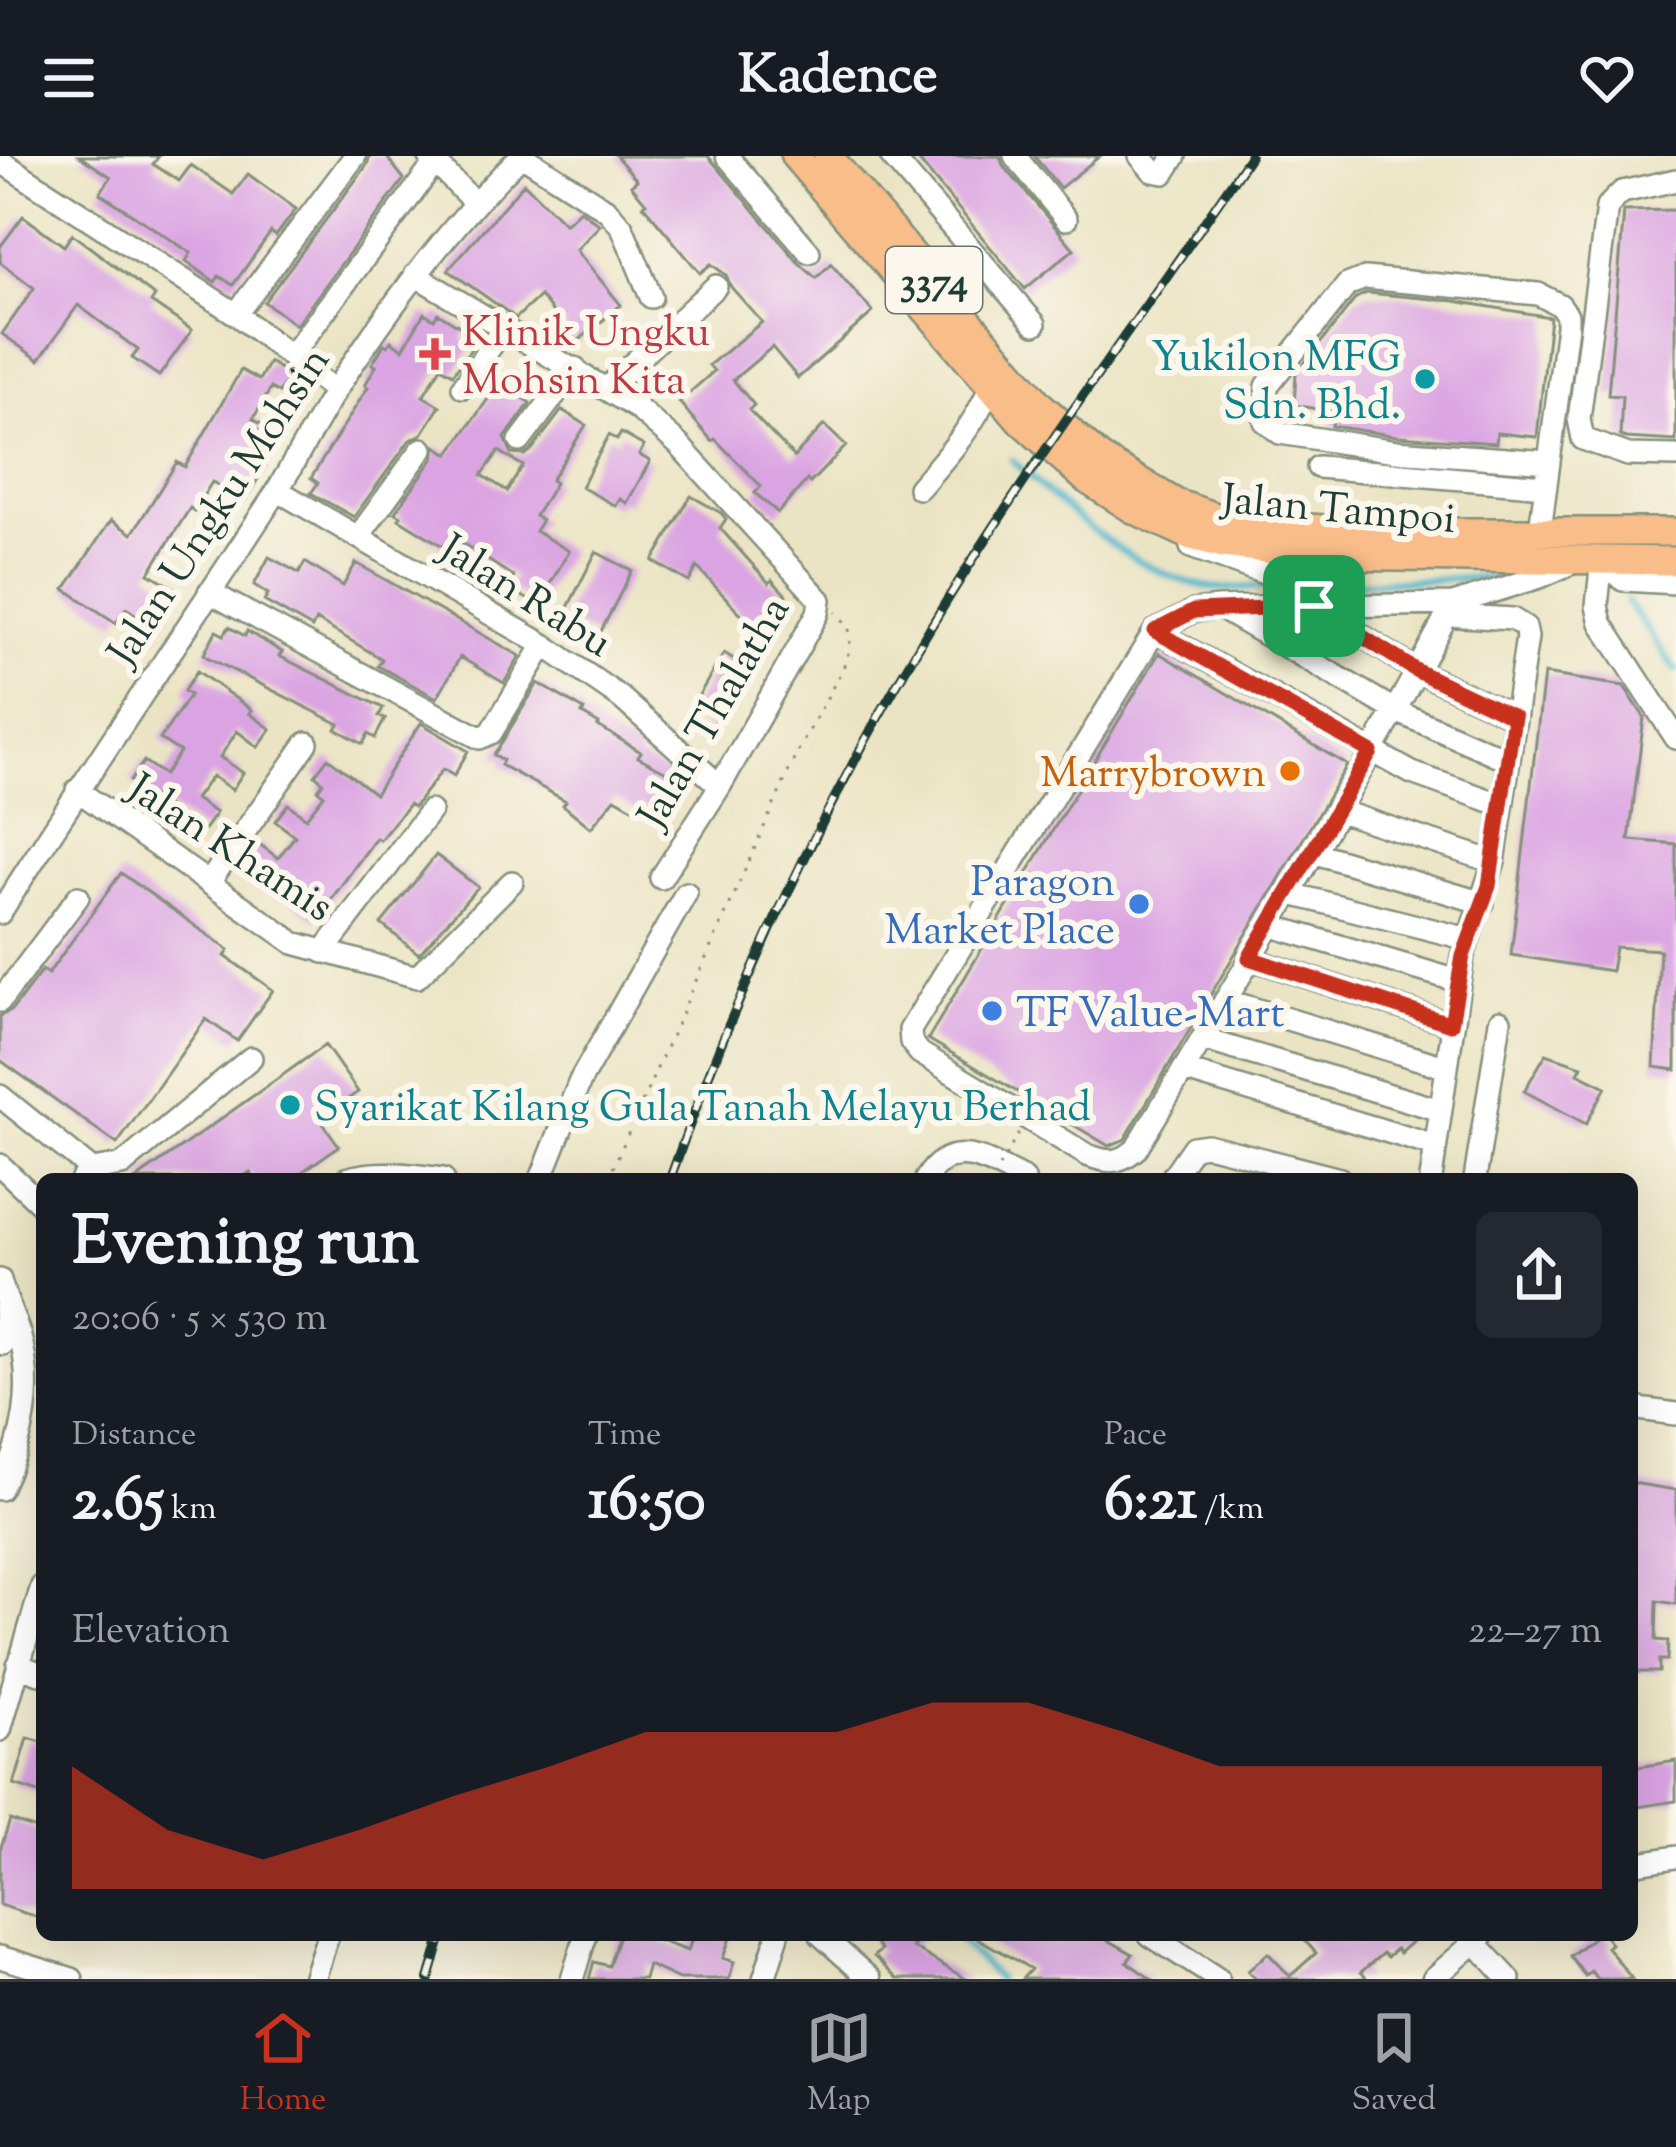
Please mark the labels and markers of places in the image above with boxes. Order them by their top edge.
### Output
place label: Klinik Ungku Mohsin Kita [462,305,710,413]
place label: Yukilon MFG Sdn. Bhd. [1151,330,1401,438]
marker: Klinik Ungku Mohsin Kita [419,338,451,370]
marker: Yukilon MFG Sdn. Bhd. [1412,366,1438,392]
pin [1263,555,1365,657]
place label: Marrybrown [1040,746,1266,806]
marker: Marrybrown [1277,758,1303,784]
place label: Paragon Market Place [885,855,1115,963]
marker: Paragon Market Place [1126,891,1152,917]
place label: TF Value-Mart [1016,986,1285,1046]
marker: TF Value-Mart [979,998,1005,1024]
place label: Syarikat Kilang Gula Tanah Melayu Berhad [314,1080,1091,1140]
marker: Syarikat Kilang Gula Tanah Melayu Berhad [277,1092,303,1118]

